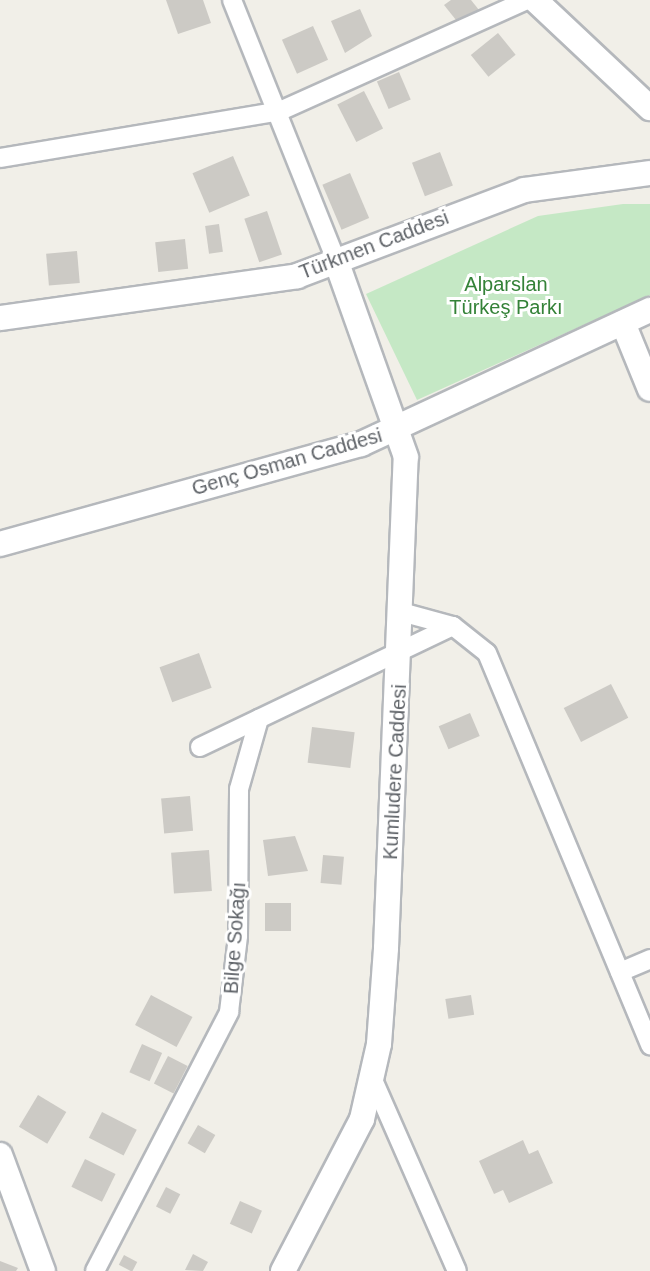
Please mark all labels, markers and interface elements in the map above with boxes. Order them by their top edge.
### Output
street label: Türkmen Caddesi [296,206,452,284]
park label: Alparslan Türkeş Parkı [449,272,563,319]
street label: Genç Osman Caddesi [189,423,385,501]
street label: Kumludere Caddesi [378,684,412,860]
street label: Bilge Sokağı [219,881,251,995]

